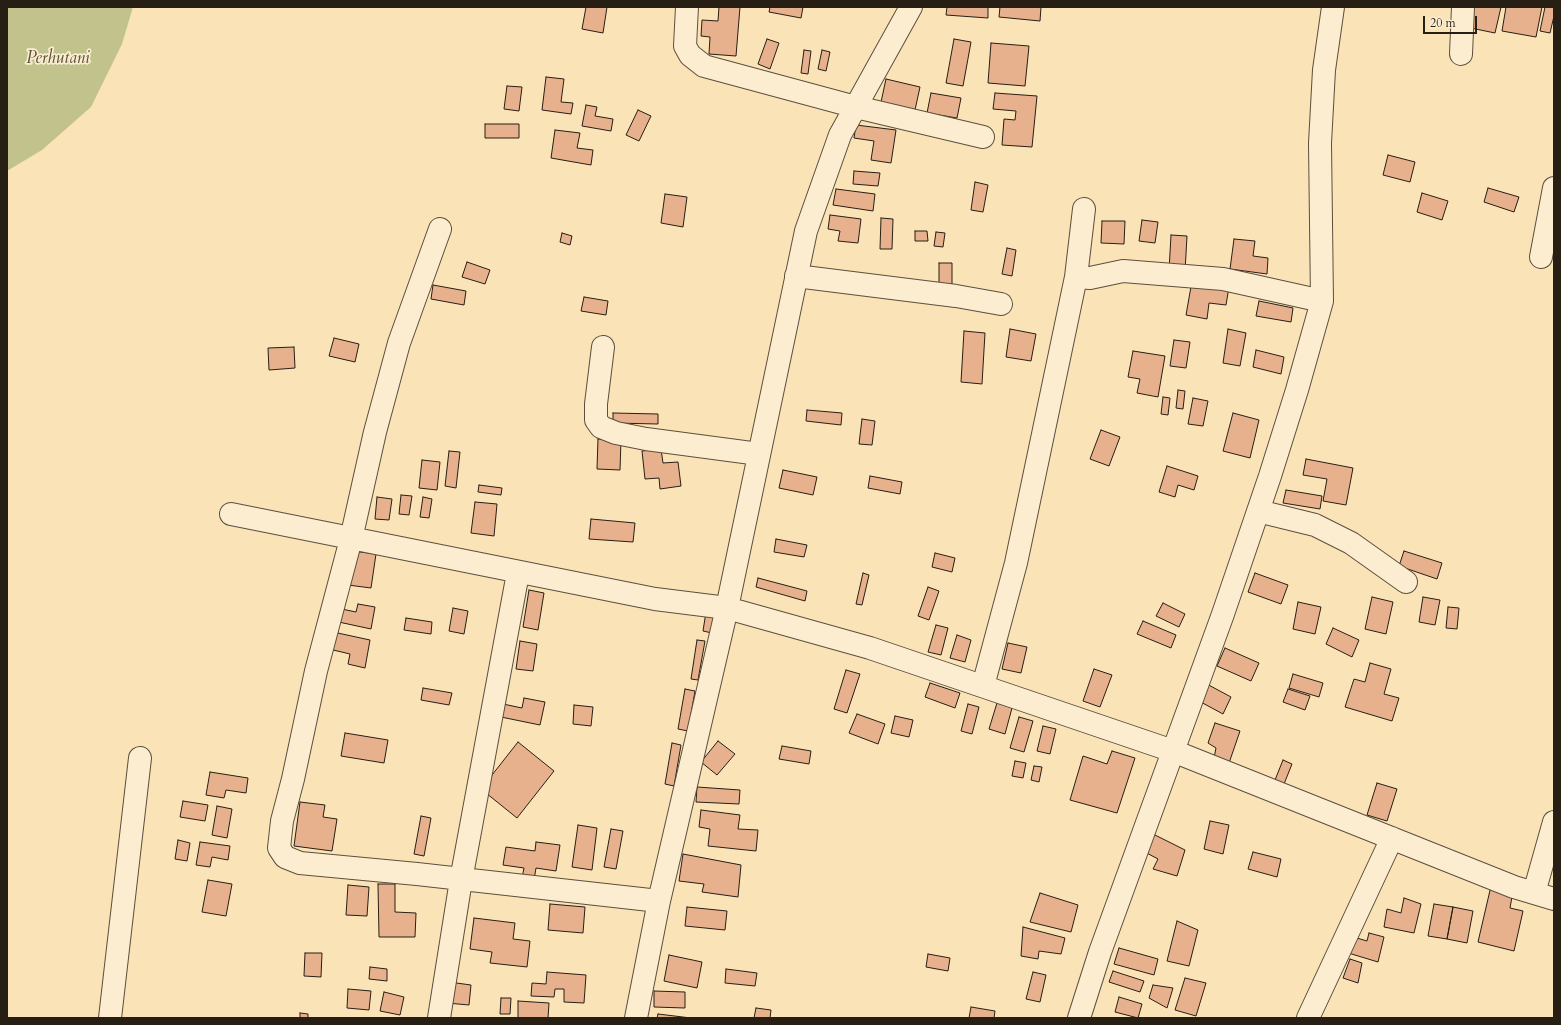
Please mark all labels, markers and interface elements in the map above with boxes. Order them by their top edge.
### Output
scale bar [1425,8,1479,34]
text: 20 m [1430,15,1456,31]
park label: Perhutani [26,49,90,69]

